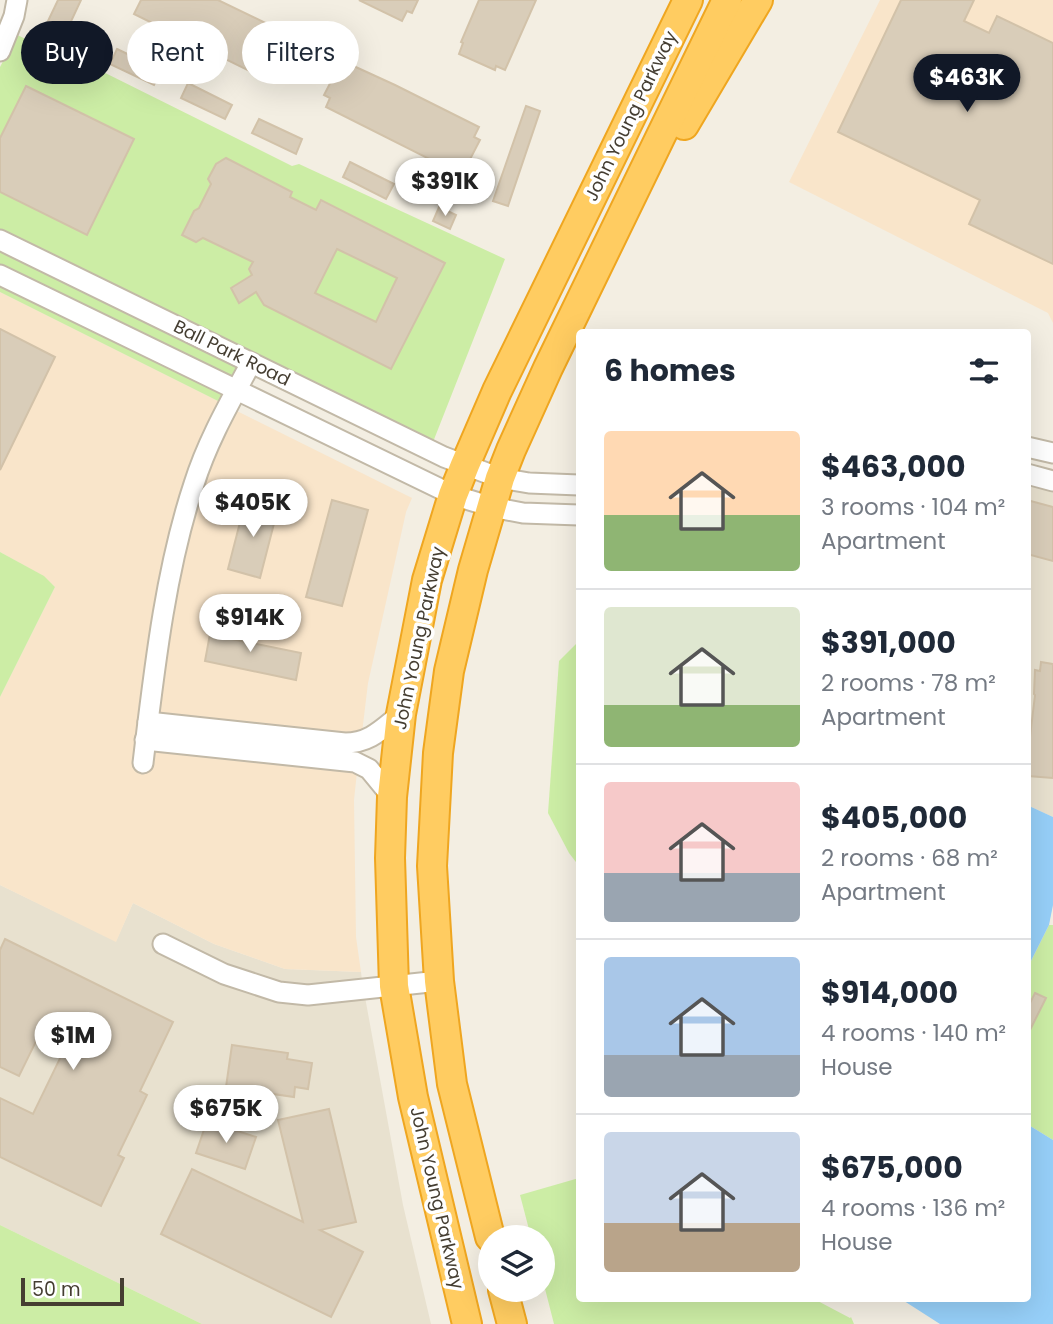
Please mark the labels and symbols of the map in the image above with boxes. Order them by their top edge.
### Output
street label: John Young Parkway [578,26,683,205]
pin: $463K [918,54,1016,114]
pin: $391K [396,158,494,218]
street label: Ball Park Road [170,313,295,392]
pin: $405K [204,480,302,539]
street label: John Young Parkway [387,544,450,732]
pin: $914K [201,594,299,654]
pin: $1M [39,1012,107,1072]
pin: $675K [177,1086,275,1145]
street label: John Young Parkway [404,1104,471,1292]
scale bar [21,1275,124,1307]

